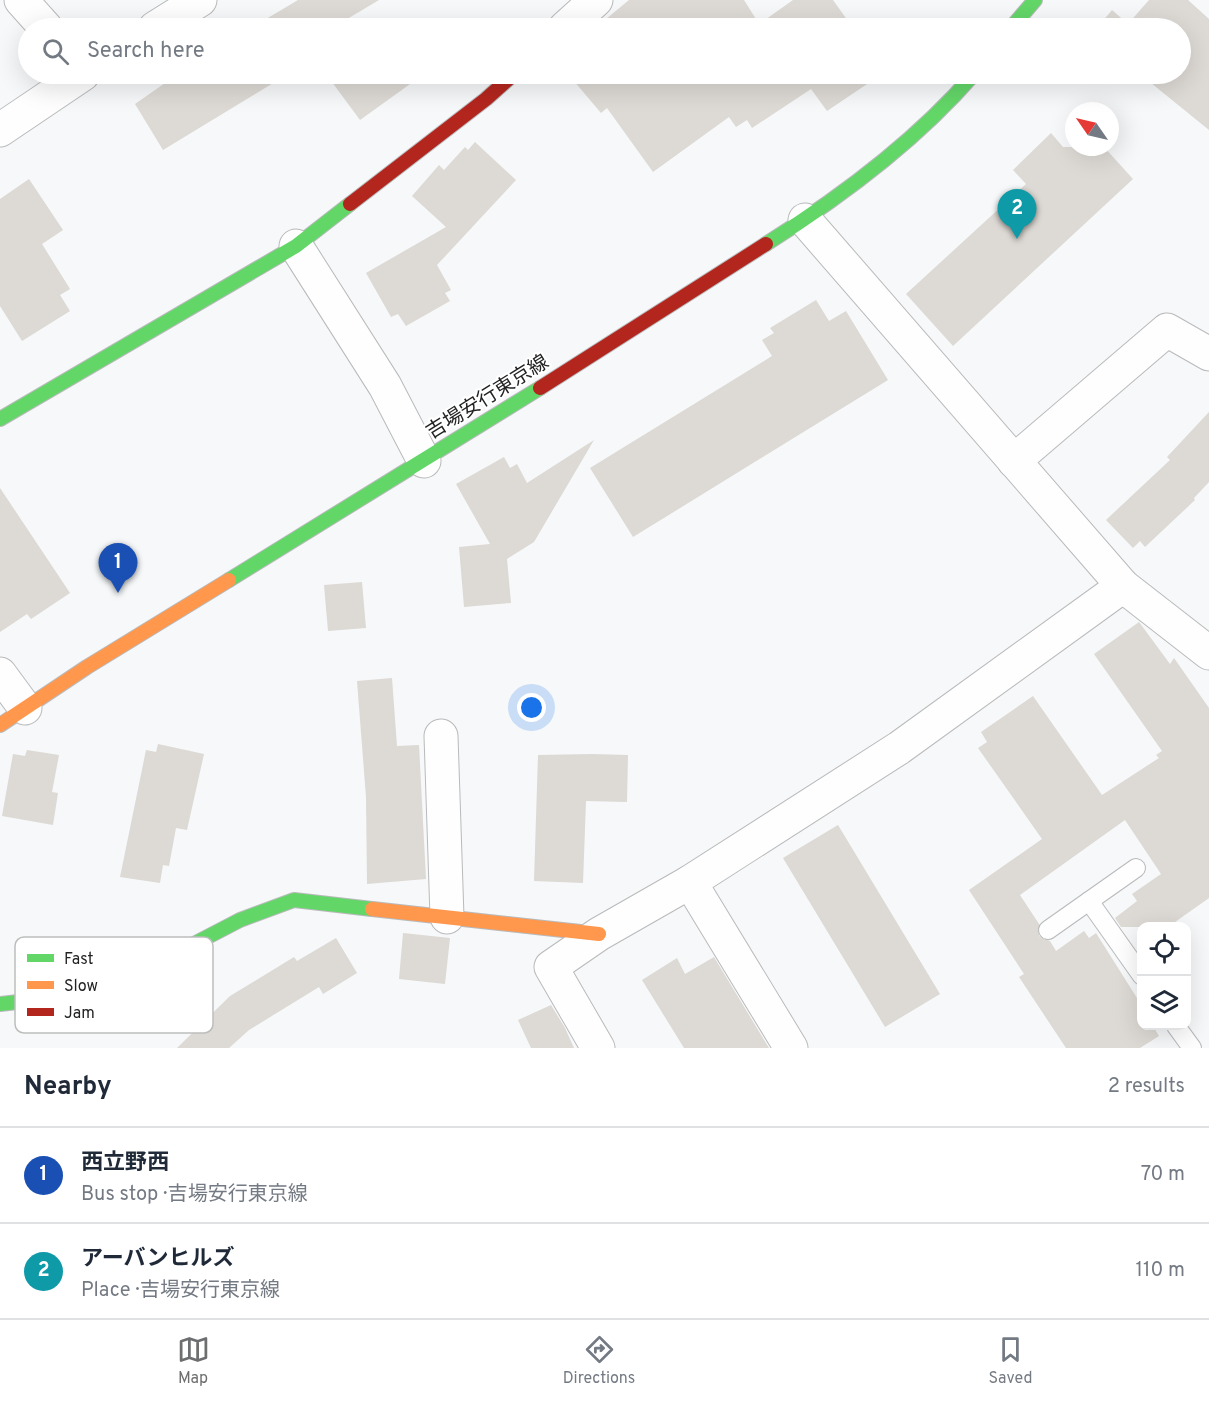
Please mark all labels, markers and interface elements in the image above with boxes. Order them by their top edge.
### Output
search box [18,18,1191,84]
icon: search [39,35,72,68]
text: Search here [87,38,205,65]
north arrow [1065,102,1119,156]
pin: 2 [998,190,1036,239]
street label: 吉場安行東京線 [422,350,554,446]
pin: 1 [98,544,138,593]
your location [517,693,546,722]
map controls [1137,922,1191,1030]
button: locate [1137,922,1191,976]
legend [15,937,213,1033]
text: Fast [64,950,94,970]
button: layers [1137,976,1191,1030]
text: Slow [64,977,98,997]
text: Jam [64,1004,95,1024]
text: Nearby [24,1071,112,1104]
text: 2 results [1108,1074,1185,1100]
text: 西立野西 [81,1150,169,1177]
text: 1 [40,1162,48,1188]
text: 70 m [1141,1162,1185,1188]
text: Bus stop · 吉場安行東京線 [81,1182,308,1208]
text: アーバンヒルズ [81,1246,235,1273]
text: 2 [37,1258,50,1284]
text: 110 m [1136,1258,1185,1284]
text: Place · 吉場安行東京線 [81,1278,280,1304]
tab: Map [177,1333,210,1389]
tab: Directions [563,1333,635,1389]
tab: Saved [988,1333,1032,1389]

